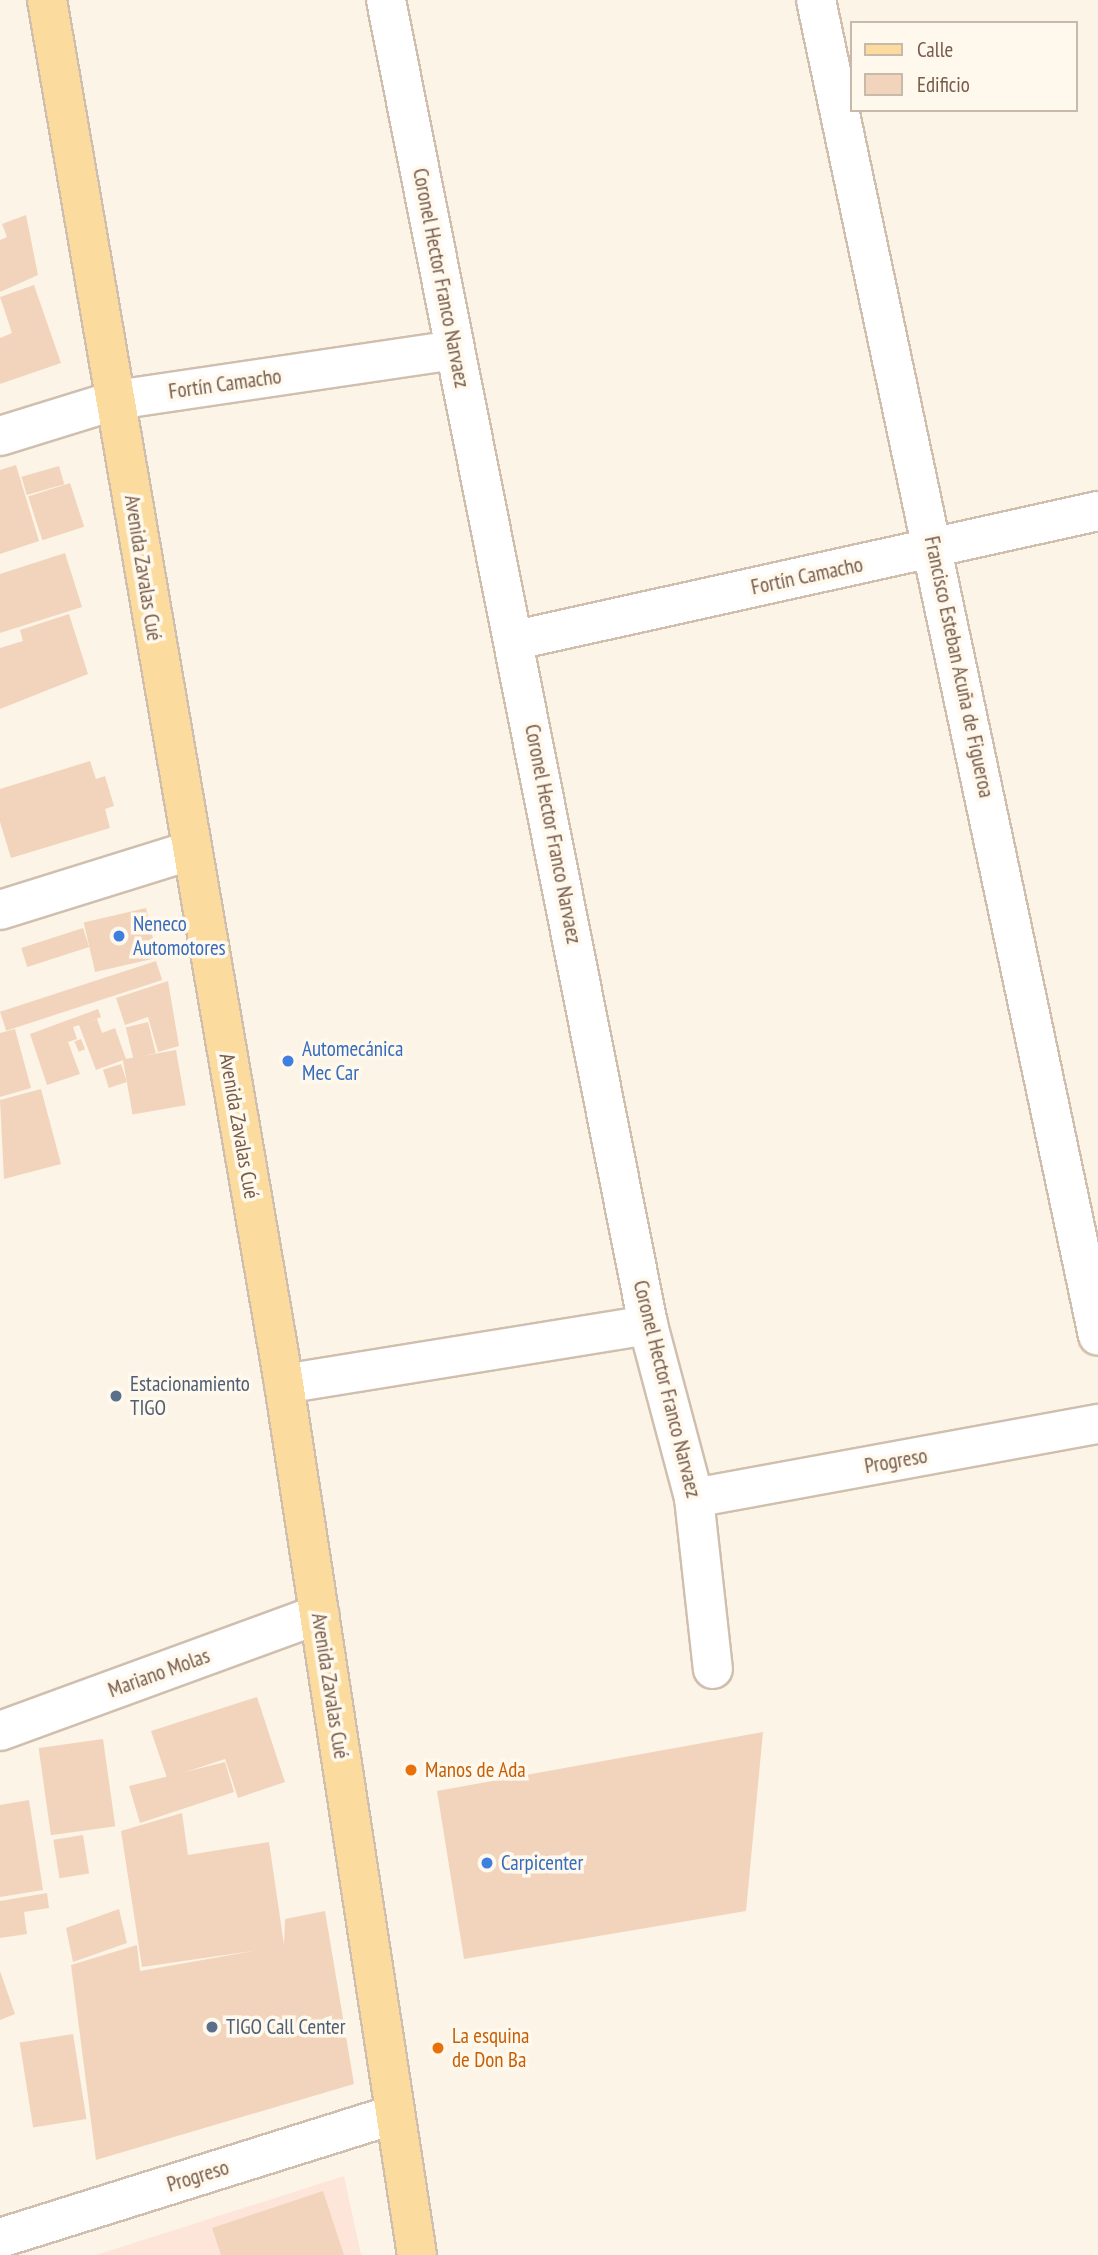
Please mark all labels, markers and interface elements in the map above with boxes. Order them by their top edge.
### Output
legend [850,21,1077,112]
text: Calle [917,36,953,63]
text: Edificio [917,71,970,98]
street label: Coronel Hector Franco Narvaez [407,166,475,390]
street label: Fortín Camacho [167,364,283,404]
street label: Avenida Zavalas Cué [119,493,167,643]
street label: Francisco Esteban Acuña de Figueroa [919,534,999,800]
street label: Fortín Camacho [749,552,865,600]
street label: Coronel Hector Franco Narvaez [519,722,587,946]
place label: Neneco Automotores [133,911,226,961]
marker: Neneco Automotores [111,928,127,944]
place label: Automecánica Mec Car [302,1036,403,1086]
street label: Avenida Zavalas Cué [214,1051,264,1201]
marker: Automecánica Mec Car [280,1053,296,1069]
street label: Coronel Hector Franco Narvaez [628,1278,706,1500]
place label: Estacionamiento TIGO [130,1371,250,1421]
marker: Estacionamiento TIGO [108,1388,124,1404]
street label: Progreso [863,1443,929,1479]
street label: Avenida Zavalas Cué [306,1611,354,1761]
street label: Mariano Molas [105,1643,213,1703]
place label: Manos de Ada [425,1757,526,1783]
marker: Manos de Ada [403,1762,419,1778]
place label: Carpicenter [501,1850,583,1876]
marker: Carpicenter [479,1855,495,1871]
place label: TIGO Call Center [226,2014,346,2040]
marker: TIGO Call Center [204,2019,220,2035]
place label: La esquina de Don Ba [452,2023,529,2073]
marker: La esquina de Don Ba [430,2040,446,2056]
street label: Progreso [164,2155,232,2197]

